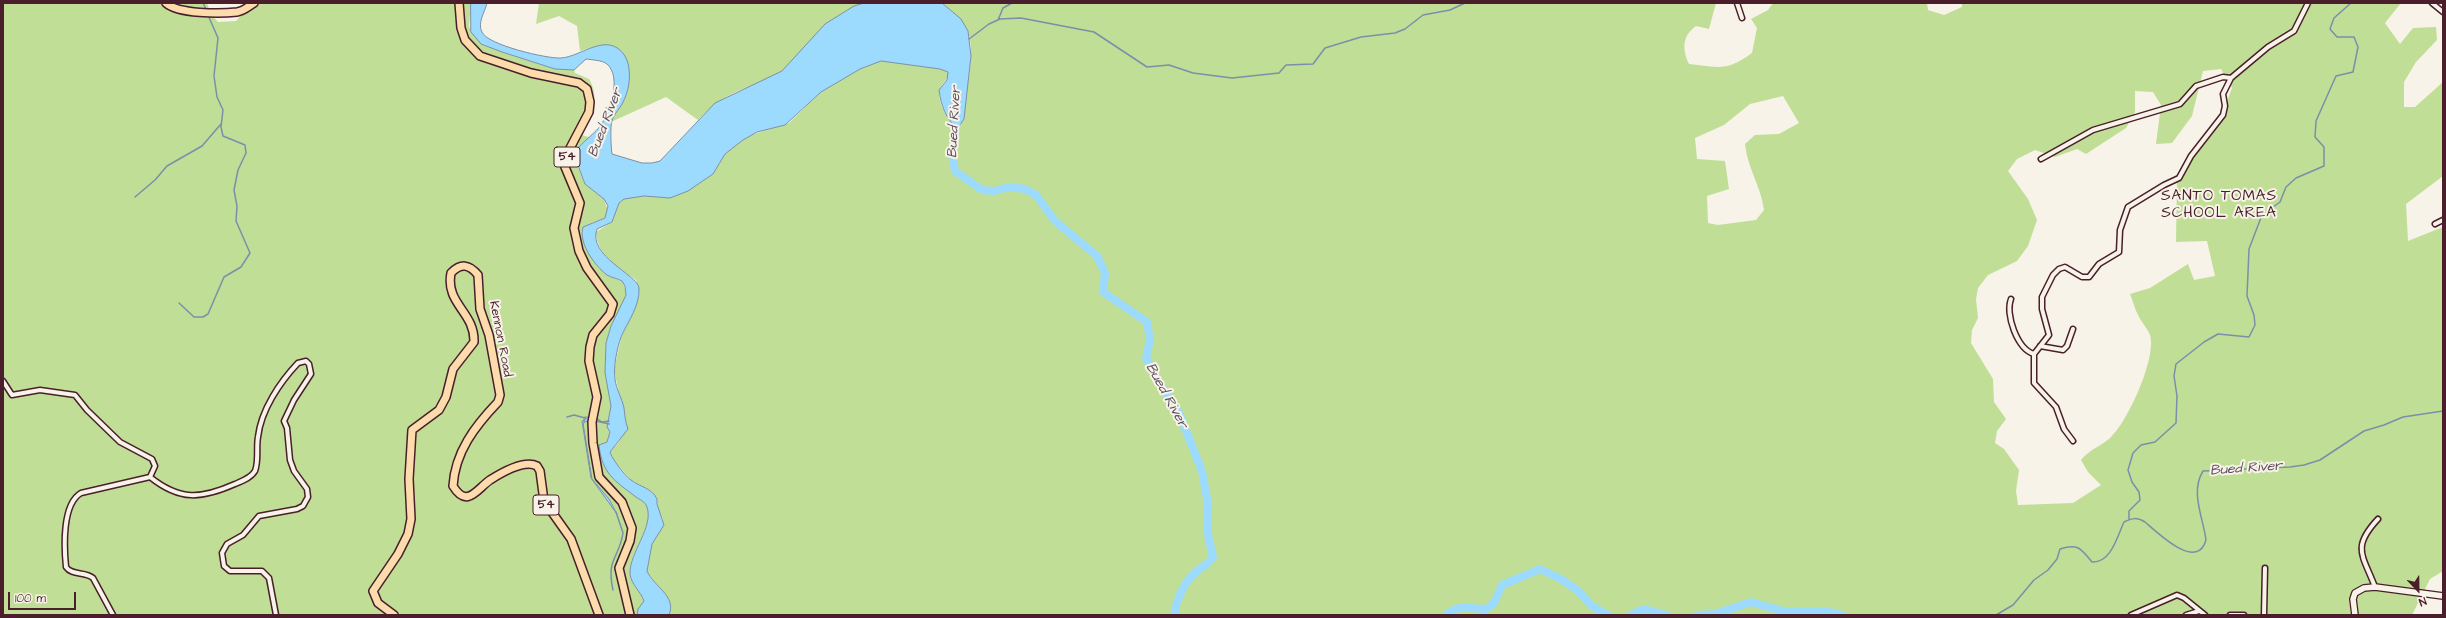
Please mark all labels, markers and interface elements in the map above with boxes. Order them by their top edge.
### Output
water label: Bued River [585,86,627,160]
water label: Bued River [945,86,965,158]
road number: 54 [554,147,580,167]
district label: SANTO TOMAS SCHOOL AREA [2161,188,2277,223]
street label: Kennon Road [485,300,515,378]
water label: Bued River [1141,360,1191,432]
water label: Bued River [2209,458,2283,480]
road number: 54 [533,495,559,515]
north arrow [2398,570,2438,610]
scale bar [10,584,78,610]
text: 100 m [15,590,46,607]
text: N [2417,593,2429,610]

